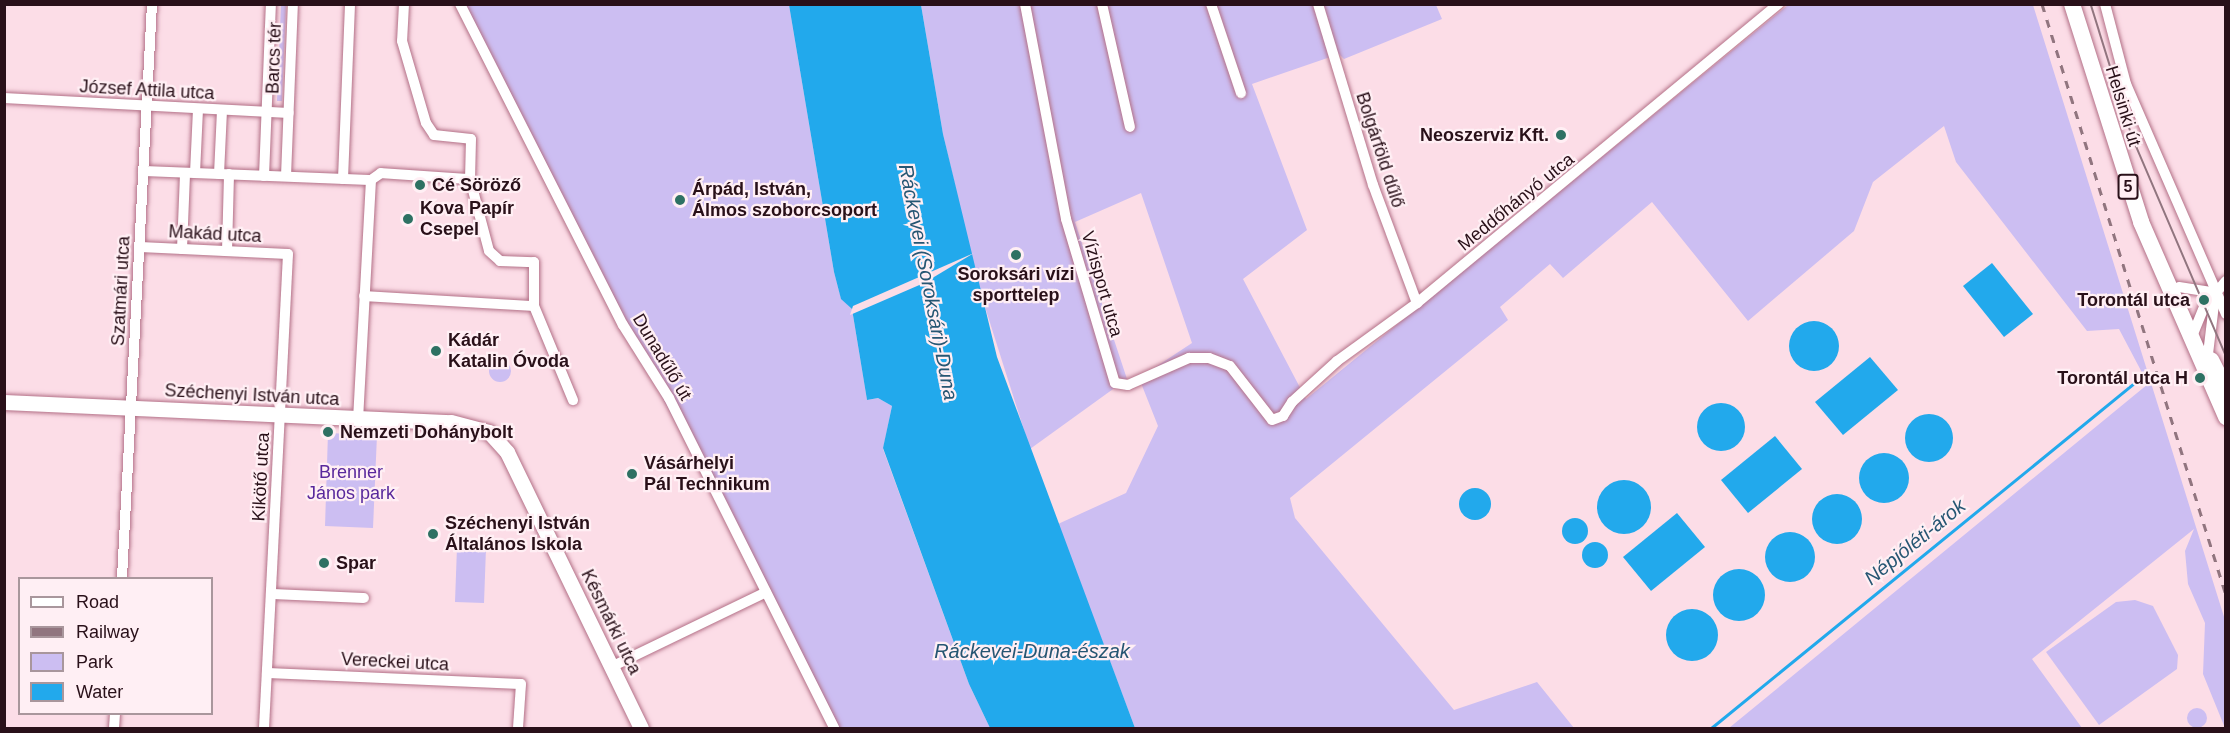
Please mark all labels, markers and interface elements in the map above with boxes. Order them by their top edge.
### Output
street label: Barcs tér [262,22,286,94]
street label: Helsinki út [2101,63,2145,149]
street label: József Attila utca [78,76,216,104]
street label: Bolgárföld dűlő [1351,90,1409,210]
place label: Neoszerviz Kft. [1420,124,1549,146]
marker: Neoszerviz Kft. [1554,128,1568,142]
street label: Meddőhányó utca [1454,149,1578,255]
water label: Ráckevei (Soroksári)-Duna [893,162,963,402]
place label: Cé Söröző [432,174,521,196]
road number: 5 [2118,174,2138,200]
marker: Cé Söröző [413,178,427,192]
place label: Árpád, István, Álmos szoborcsoport [692,179,877,222]
marker: Árpád, István, Álmos szoborcsoport [673,193,687,207]
place label: Kova Papír Csepel [420,198,514,240]
marker: Kova Papír Csepel [401,212,415,226]
street label: Makád utca [168,221,262,247]
street label: Vízisport utca [1077,229,1127,339]
street label: Szatmári utca [107,235,135,347]
marker: Soroksári vízi sporttelep [1009,248,1023,262]
place label: Soroksári vízi sporttelep [957,264,1075,306]
place label: Torontál utca [2077,289,2190,311]
marker: Torontál utca [2195,291,2213,309]
street label: Dunadűlő út [628,310,696,404]
place label: Kádár Katalin Óvoda [448,330,569,372]
marker: Kádár Katalin Óvoda [429,344,443,358]
place label: Torontál utca H [2057,367,2188,389]
marker: Torontál utca H [2193,371,2207,385]
street label: Széchenyi István utca [164,380,340,410]
place label: Nemzeti Dohánybolt [340,421,513,443]
marker: Nemzeti Dohánybolt [321,425,335,439]
street label: Kikötő utca [248,432,274,522]
place label: Vásárhelyi Pál Technikum [644,453,770,496]
park label: Brenner János park [307,462,395,504]
marker: Vásárhelyi Pál Technikum [625,467,639,481]
water label: Népjóléti-árok [1860,494,1970,590]
place label: Széchenyi István Általános Iskola [445,513,590,556]
marker: Széchenyi István Általános Iskola [426,527,440,541]
place label: Spar [336,552,376,574]
marker: Spar [317,556,331,570]
street label: Késmárki utca [576,566,646,678]
legend [18,577,213,715]
text: Road [76,592,119,612]
text: Railway [76,622,139,642]
water label: Ráckevei-Duna-észak [934,639,1130,663]
street label: Vereckei utca [340,648,450,676]
text: Park [76,652,113,672]
text: Water [76,682,123,702]

